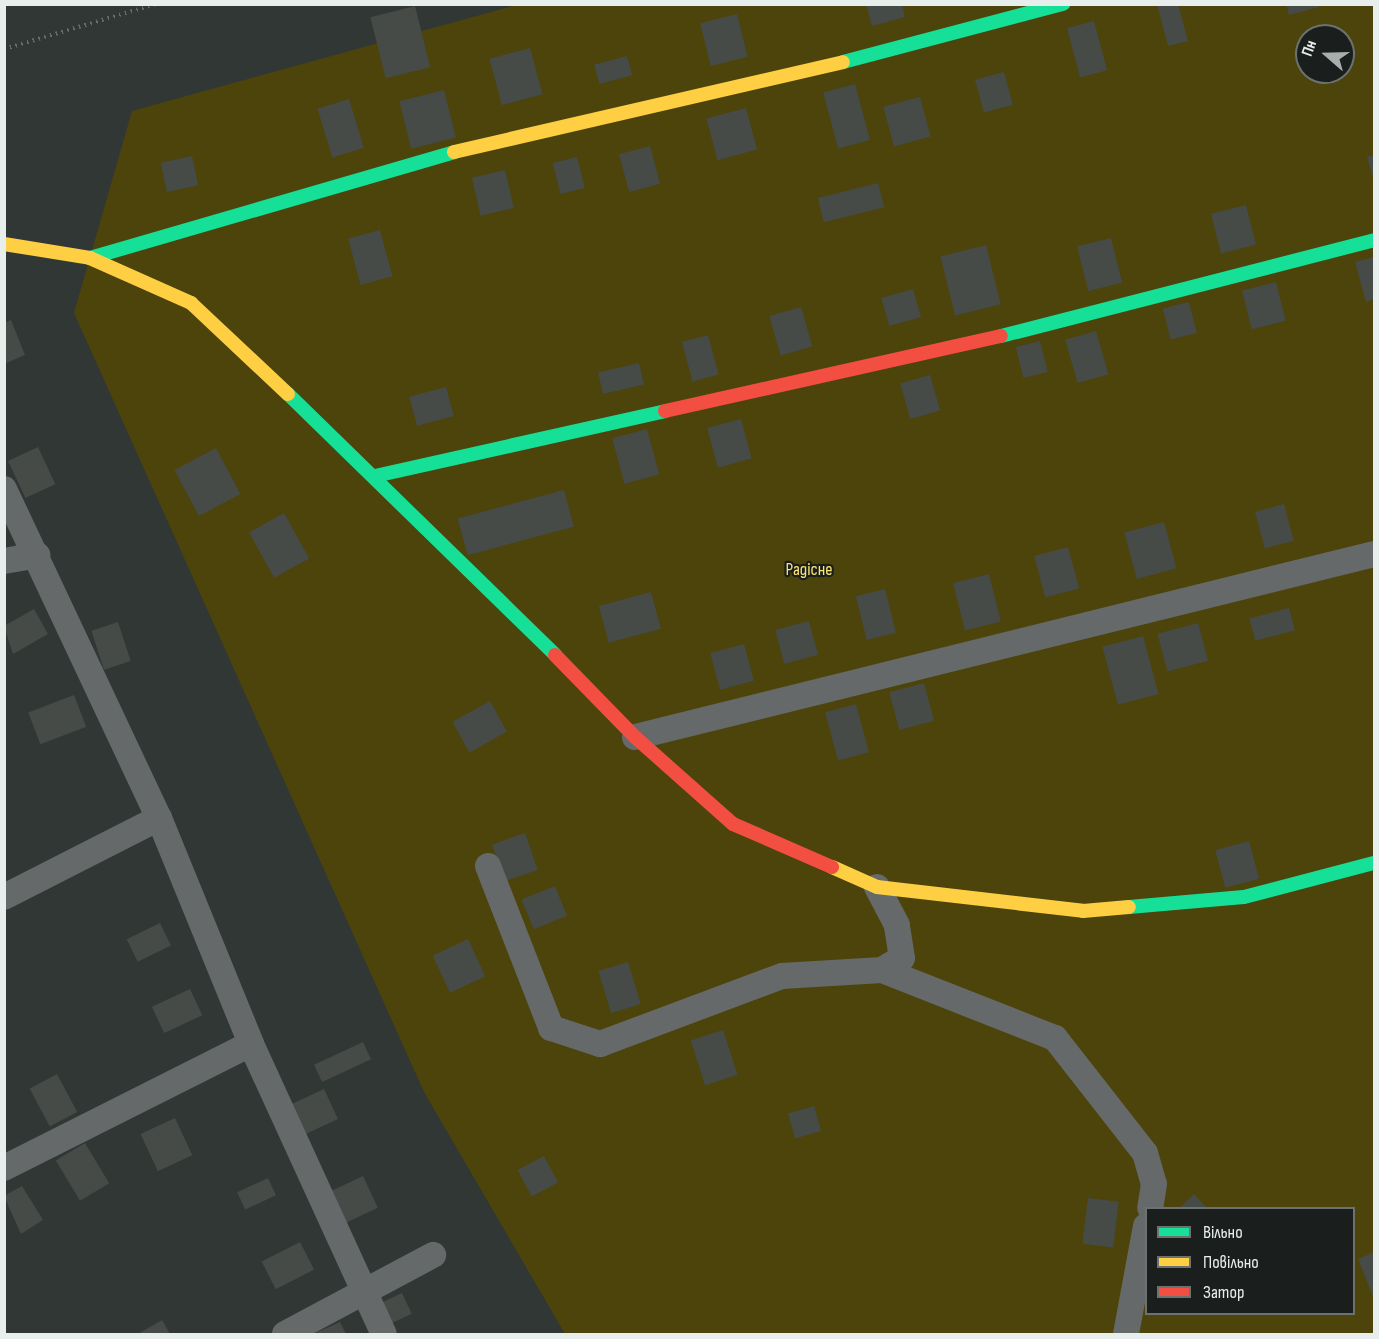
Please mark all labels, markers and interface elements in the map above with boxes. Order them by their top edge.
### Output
north arrow [1295,24,1355,84]
text: Пн [1298,38,1321,59]
park label: Радісне [786,559,832,581]
legend [1145,1207,1355,1315]
text: Вільно [1203,1222,1243,1243]
text: Повільно [1203,1252,1259,1273]
text: Затор [1203,1282,1244,1303]

